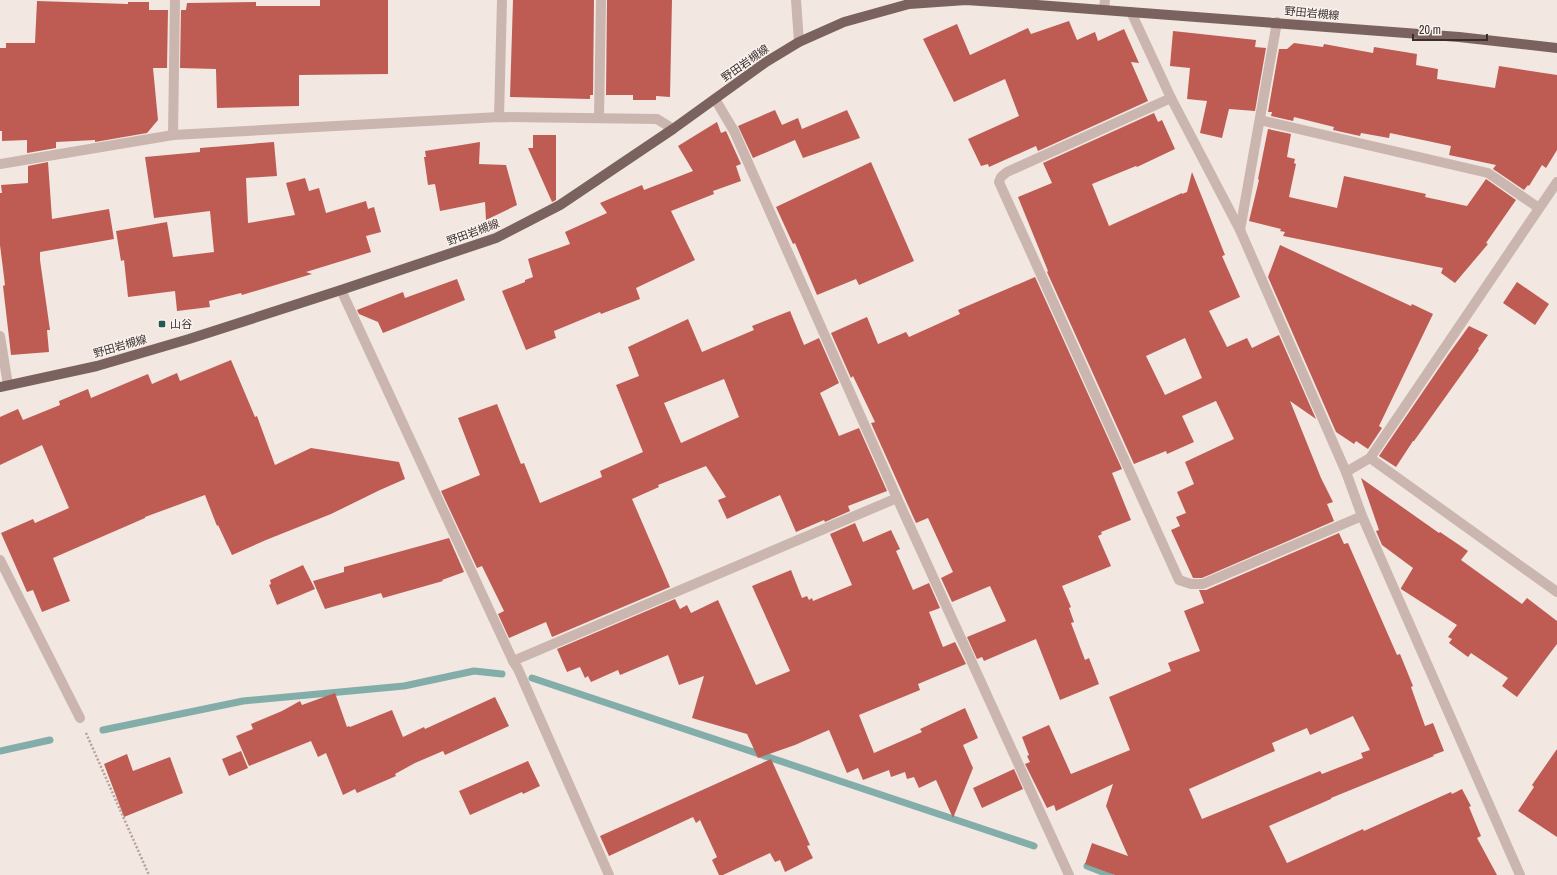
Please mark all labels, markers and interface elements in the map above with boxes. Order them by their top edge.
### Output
street label: 野田岩槻線 [1284,4,1340,22]
scale bar [1413,16,1487,42]
text: 20 m [1419,22,1441,38]
street label: 野田岩槻線 [718,41,772,85]
street label: 野田岩槻線 [445,216,501,248]
place label: 山谷 [170,317,192,331]
marker: 山谷 [157,319,167,329]
street label: 野田岩槻線 [92,332,148,360]

